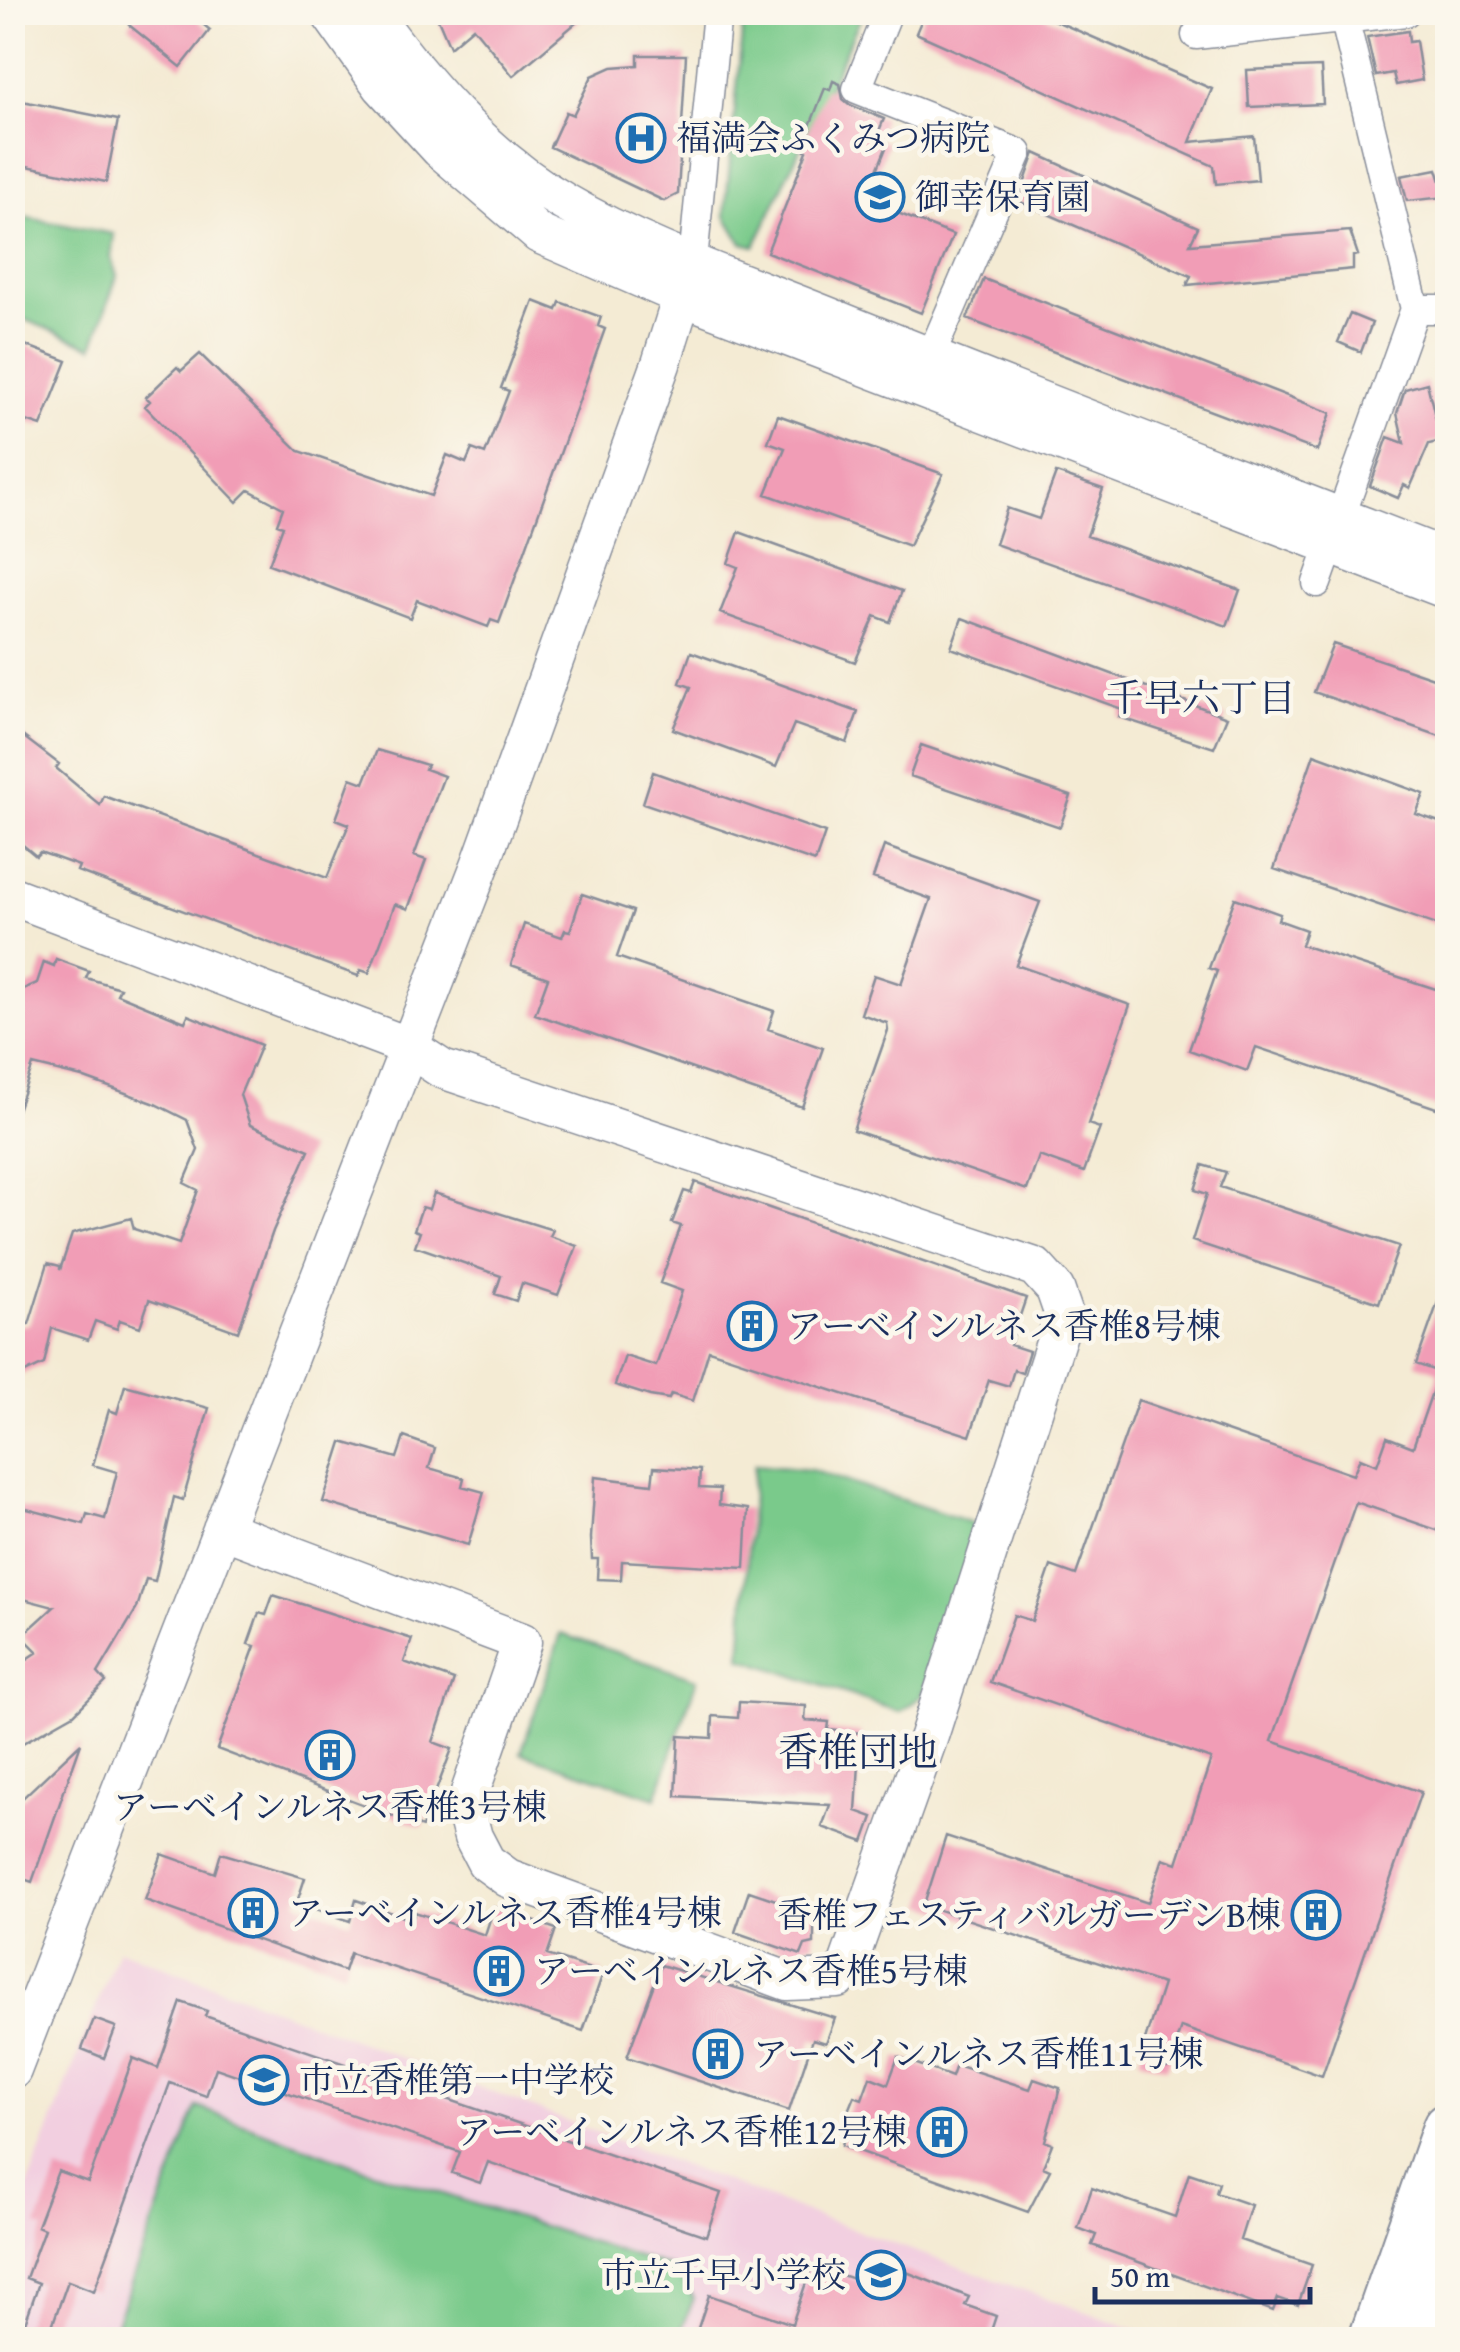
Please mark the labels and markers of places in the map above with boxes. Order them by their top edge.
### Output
hospital icon: 福満会ふくみつ病院 [615,112,667,164]
place label: 福満会ふくみつ病院 [676,112,990,163]
school or university icon: 御幸保育園 [854,171,906,223]
place label: 御幸保育園 [915,171,1090,222]
building icon: アーベインルネス香椎8号棟 [726,1300,778,1352]
place label: アーベインルネス香椎8号棟 [787,1300,1221,1351]
building icon: アーベインルネス香椎3号棟 [304,1729,356,1781]
place label: アーベインルネス香椎3号棟 [113,1781,547,1832]
building icon: アーベインルネス香椎4号棟 [227,1887,279,1939]
place label: アーベインルネス香椎4号棟 [288,1887,722,1938]
place label: 香椎フェスティバルガーデンB棟 [777,1889,1281,1940]
building icon: 香椎フェスティバルガーデンB棟 [1290,1889,1342,1941]
building icon: アーベインルネス香椎5号棟 [473,1945,525,1997]
place label: アーベインルネス香椎5号棟 [534,1945,968,1996]
building icon: アーベインルネス香椎11号棟 [692,2028,744,2080]
place label: アーベインルネス香椎11号棟 [753,2028,1204,2079]
school or university icon: 市立香椎第一中学校 [238,2054,290,2106]
place label: 市立香椎第一中学校 [299,2054,614,2105]
place label: アーベインルネス香椎12号棟 [456,2106,907,2157]
building icon: アーベインルネス香椎12号棟 [916,2106,968,2158]
place label: 市立千早小学校 [601,2249,846,2300]
school or university icon: 市立千早小学校 [855,2249,907,2301]

